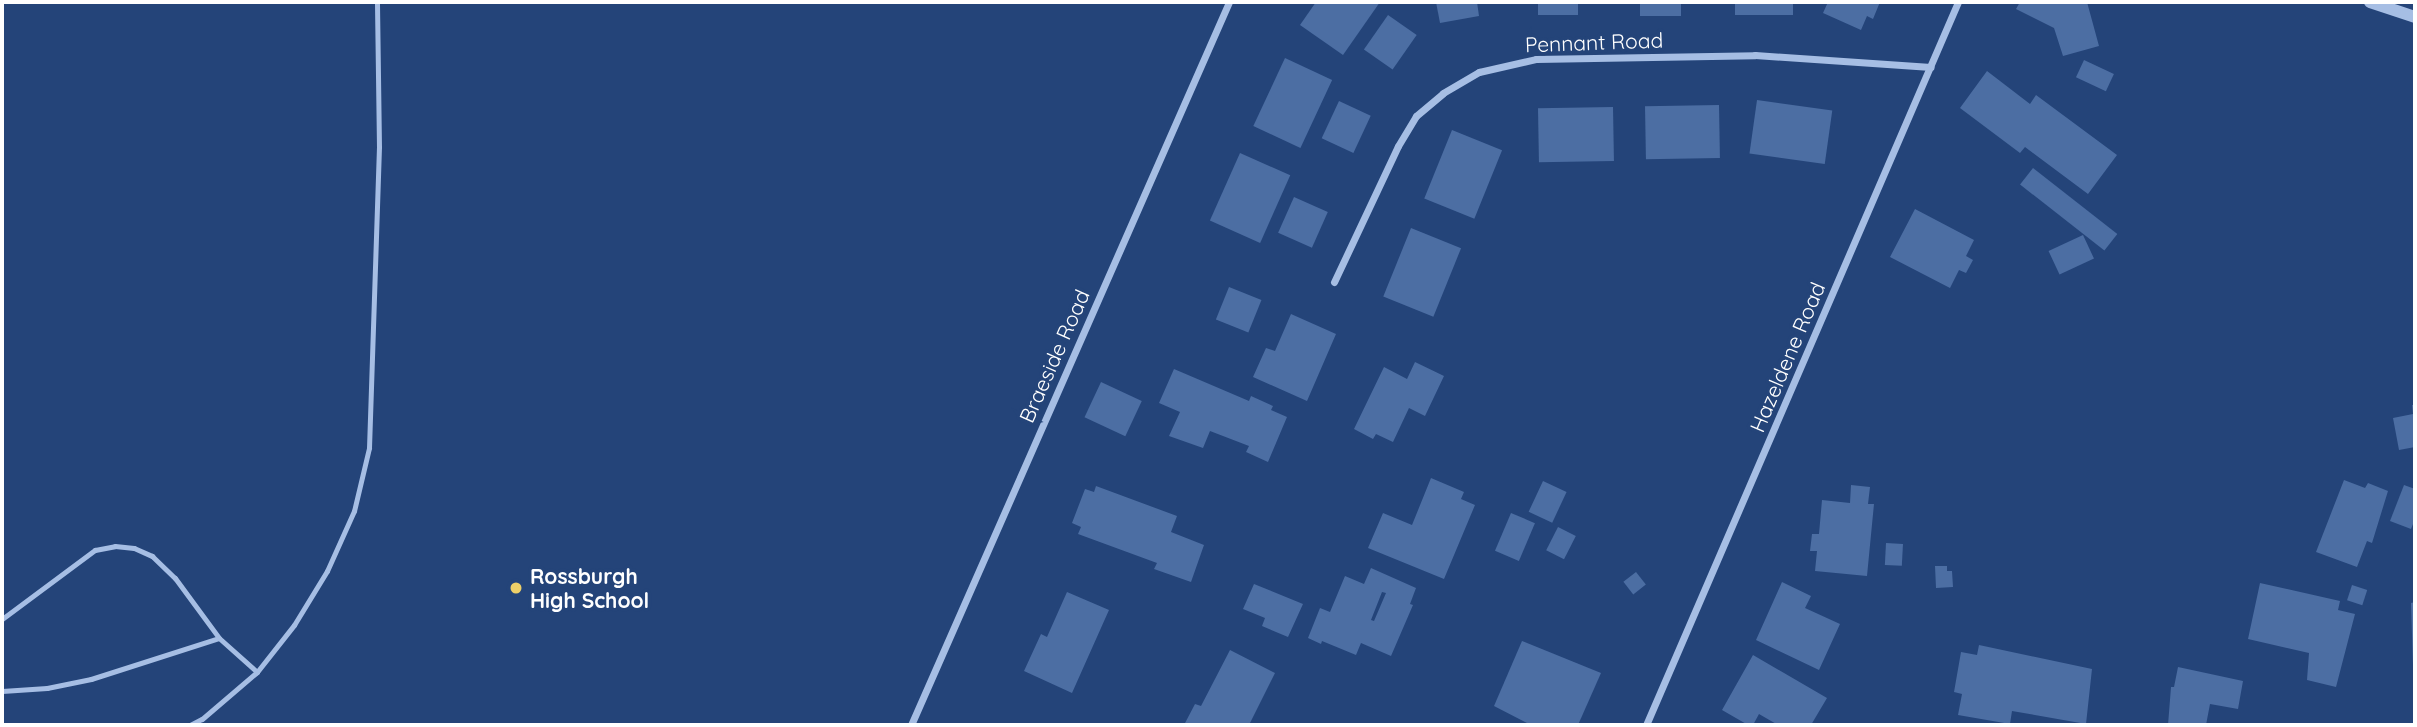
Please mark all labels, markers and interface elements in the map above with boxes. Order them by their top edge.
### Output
street label: Pennant Road [1524,27,1664,57]
street label: Hazeldene Road [1744,278,1830,436]
street label: Braeside Road [1013,286,1095,426]
place label: Rossburgh High School [530,563,649,613]
marker: Rossburgh High School [508,580,524,596]

